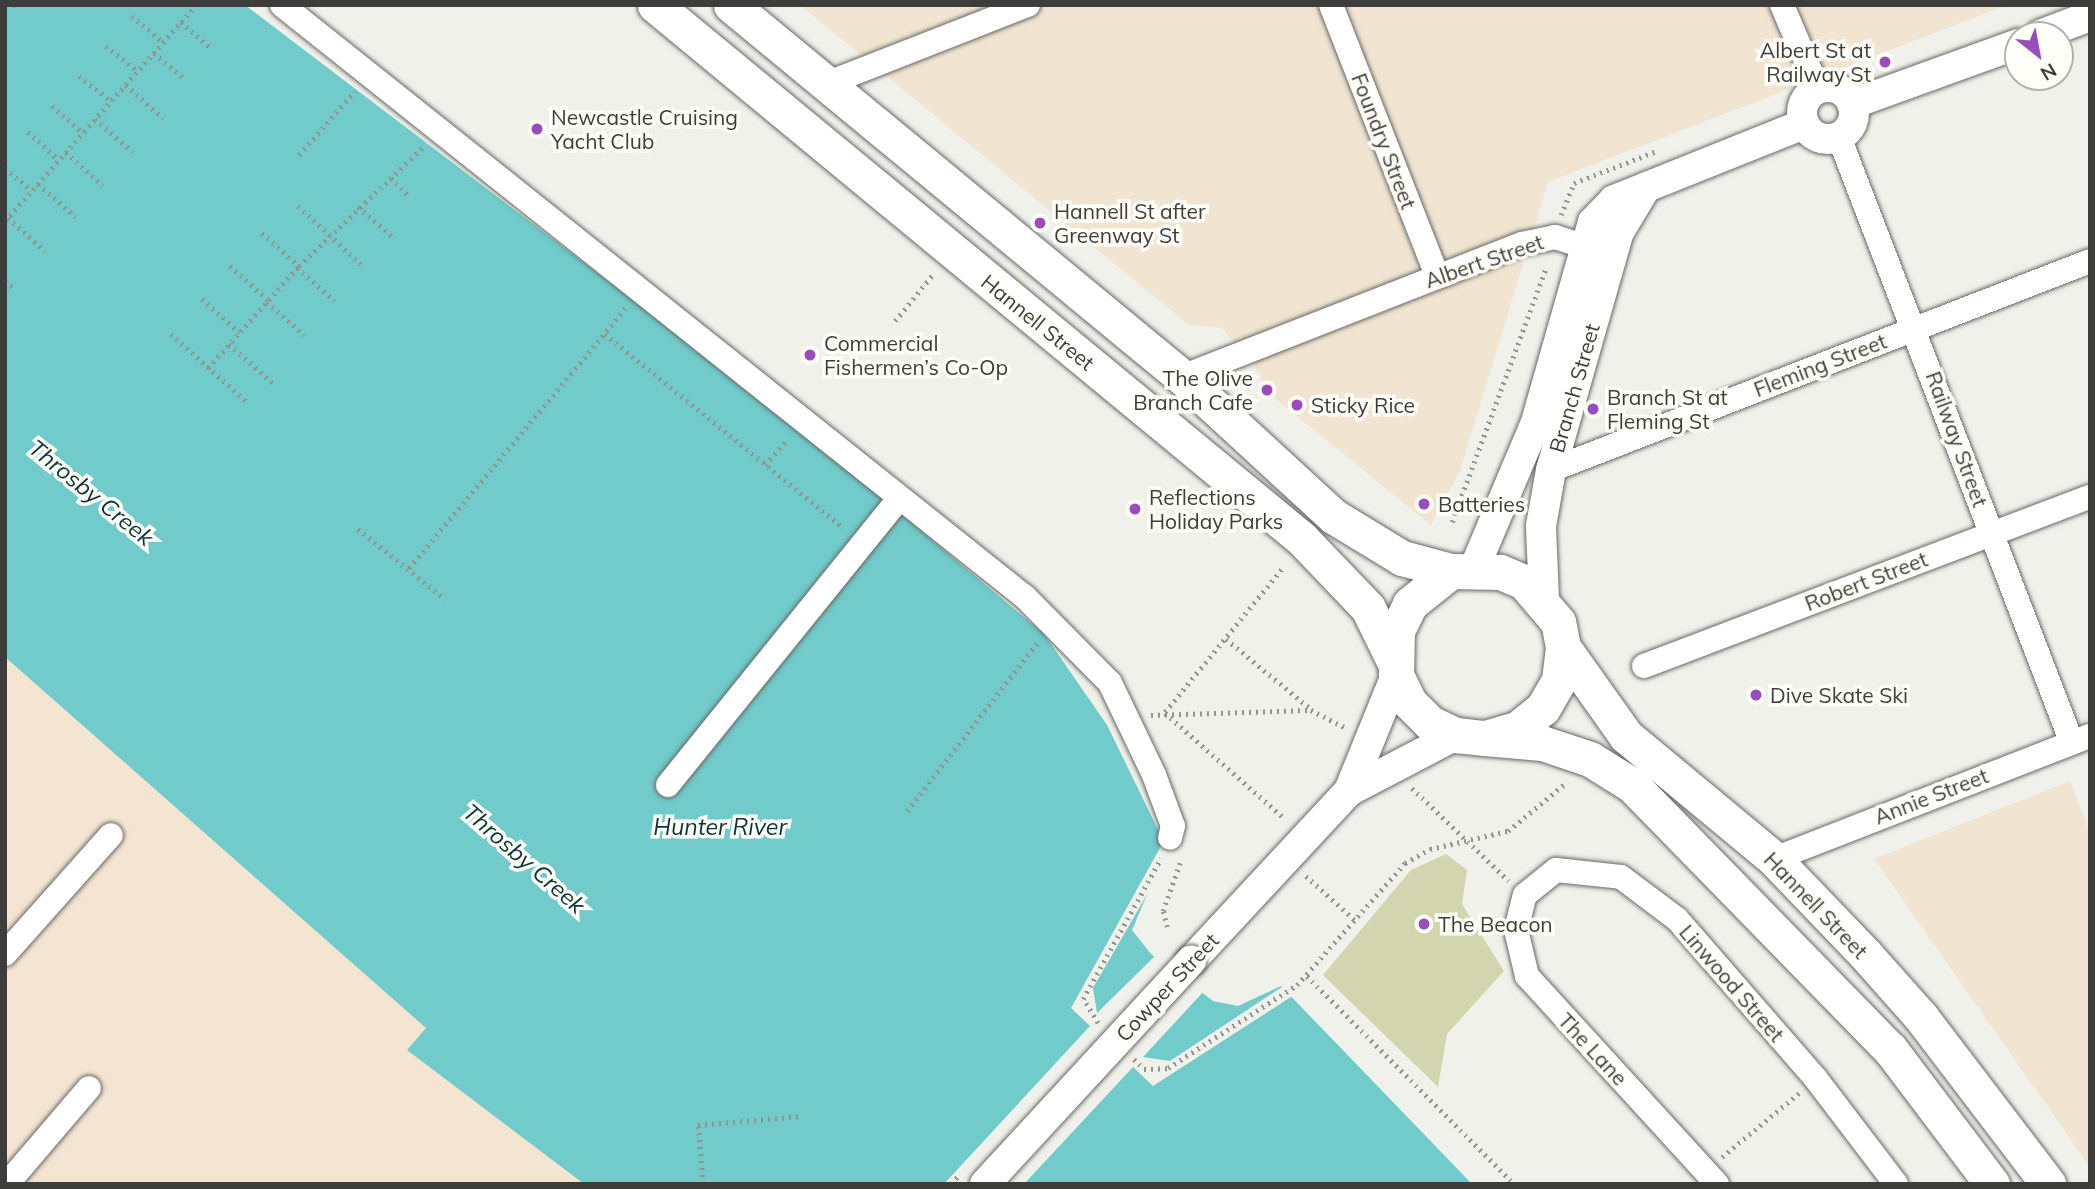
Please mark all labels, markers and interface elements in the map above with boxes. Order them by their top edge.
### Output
north arrow [2004,21,2074,91]
place label: Albert St at Railway St [1760,37,1871,87]
marker: Albert St at Railway St [1877,54,1893,70]
text: N [2036,58,2061,86]
street label: Foundry Street [1347,70,1421,212]
place label: Newcastle Cruising Yacht Club [551,104,738,154]
marker: Newcastle Cruising Yacht Club [529,121,545,137]
place label: Hannell St after Greenway St [1054,198,1206,248]
marker: Hannell St after Greenway St [1032,215,1048,231]
street label: Albert Street [1421,229,1547,293]
street label: Hannell Street [976,269,1100,375]
street label: Branch Street [1544,321,1604,455]
street label: Fleming Street [1750,328,1890,402]
place label: Commercial Fishermen’s Co-Op [824,330,1008,380]
marker: Commercial Fishermen’s Co-Op [802,347,818,363]
place label: The Olive Branch Cafe [1133,365,1253,415]
street label: Railway Street [1921,368,1993,510]
marker: The Olive Branch Cafe [1259,382,1275,398]
place label: Branch St at Fleming St [1607,384,1728,434]
place label: Sticky Rice [1311,392,1415,418]
marker: Sticky Rice [1289,397,1305,413]
marker: Branch St at Fleming St [1585,401,1601,417]
water label: Throsby Creek [23,434,159,552]
place label: Reflections Holiday Parks [1149,484,1283,534]
place label: Batteries [1438,491,1525,517]
marker: Batteries [1416,496,1432,512]
marker: Reflections Holiday Parks [1127,501,1143,517]
street label: Robert Street [1801,546,1931,616]
place label: Dive Skate Ski [1770,682,1908,708]
marker: Dive Skate Ski [1748,687,1764,703]
street label: Annie Street [1870,763,1992,829]
water label: Throsby Creek [457,798,591,920]
water label: Hunter River [653,813,787,841]
street label: Hannell Street [1759,847,1873,963]
place label: The Beacon [1438,911,1553,937]
marker: The Beacon [1416,916,1432,932]
street label: Linwood Street [1674,919,1790,1047]
street label: Cowper Street [1110,928,1224,1046]
street label: The Lane [1553,1008,1633,1090]

